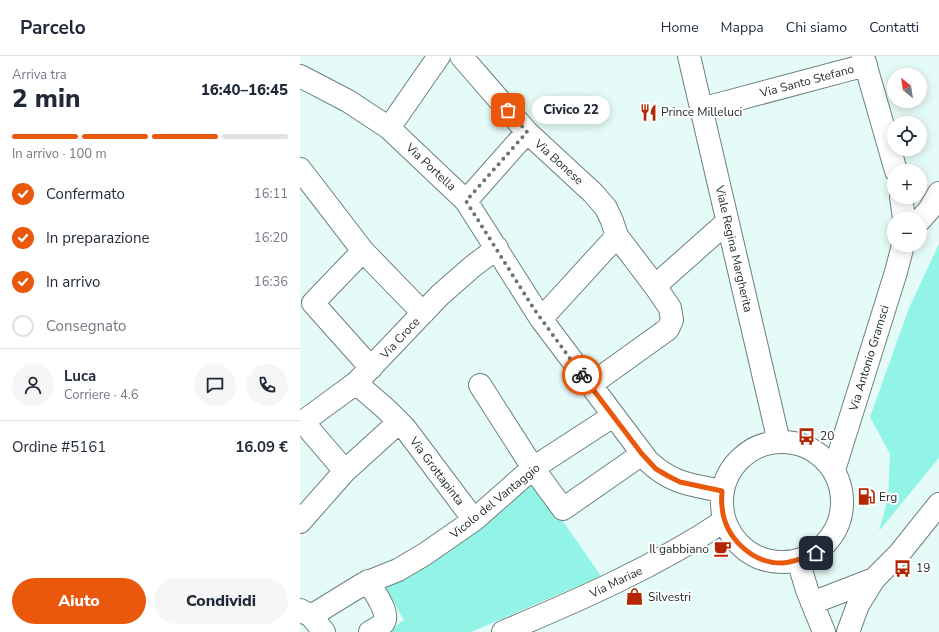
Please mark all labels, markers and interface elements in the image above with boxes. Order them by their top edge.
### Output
text: Parcelo [20,15,86,41]
text: Home [661,18,699,37]
text: Mappa [721,18,764,37]
text: Chi siamo [786,18,847,37]
text: Contatti [869,18,919,37]
street label: Via Santo Stefano [757,61,856,101]
text: Arriva tra [12,66,67,84]
north arrow [887,68,927,108]
map controls [887,68,927,252]
text: 16:40–16:45 [201,80,288,100]
text: 2 min [12,81,80,116]
pin [491,93,525,127]
callout: Civico 22 [532,96,610,124]
icon: bag [497,99,519,121]
text: Civico 22 [543,101,599,119]
restaurant icon: Prince Milleluci [638,102,658,122]
place label: Prince Milleluci [661,104,742,120]
button: locate [887,116,927,156]
street label: Via Bonese [530,135,587,188]
street label: Via Portella [402,139,460,194]
text: In arrivo · 100 m [12,145,107,163]
button: + [887,164,927,204]
icon: check [12,183,34,205]
street label: Viale Regina Margherita [711,183,756,314]
text: Confermato [46,184,125,204]
text: 16:11 [254,185,288,203]
button: − [887,212,927,252]
icon: check [12,227,34,249]
text: In preparazione [46,228,149,248]
text: 16:20 [254,229,288,247]
icon: check [12,271,34,293]
text: In arrivo [46,272,100,292]
text: 16:36 [254,273,288,291]
street label: Via Antonio Gramsci [845,303,893,414]
street label: Via Croce [376,314,423,363]
text: Consegnato [46,316,126,336]
courier [562,355,602,395]
button: person [12,364,54,406]
button: chat [194,364,236,406]
button: phone [246,364,288,406]
icon: bike [571,364,593,386]
text: Luca [64,366,96,386]
text: Corriere · 4.6 [64,386,138,404]
bus stop icon: 20 [797,426,817,446]
place label: 20 [820,428,834,444]
street label: Via Grottapinta [405,433,468,508]
text: Ordine #5161 [12,437,106,457]
text: 16.09 € [235,437,288,457]
street label: Vicolo del Vantaggio [446,460,544,543]
fuel station icon: Erg [856,487,876,507]
place label: Erg [879,489,897,505]
pin [799,536,833,570]
cafe icon: Il gabbiano [712,539,732,559]
place label: Il gabbiano [649,541,709,557]
icon: home [805,542,827,564]
bus stop icon: 19 [893,558,913,578]
place label: 19 [916,560,930,576]
street label: Via Mariae [586,562,645,602]
button: Aiuto [12,578,146,624]
button: Condividi [154,578,288,624]
shop icon: Silvestri [625,587,645,607]
place label: Silvestri [648,589,691,605]

